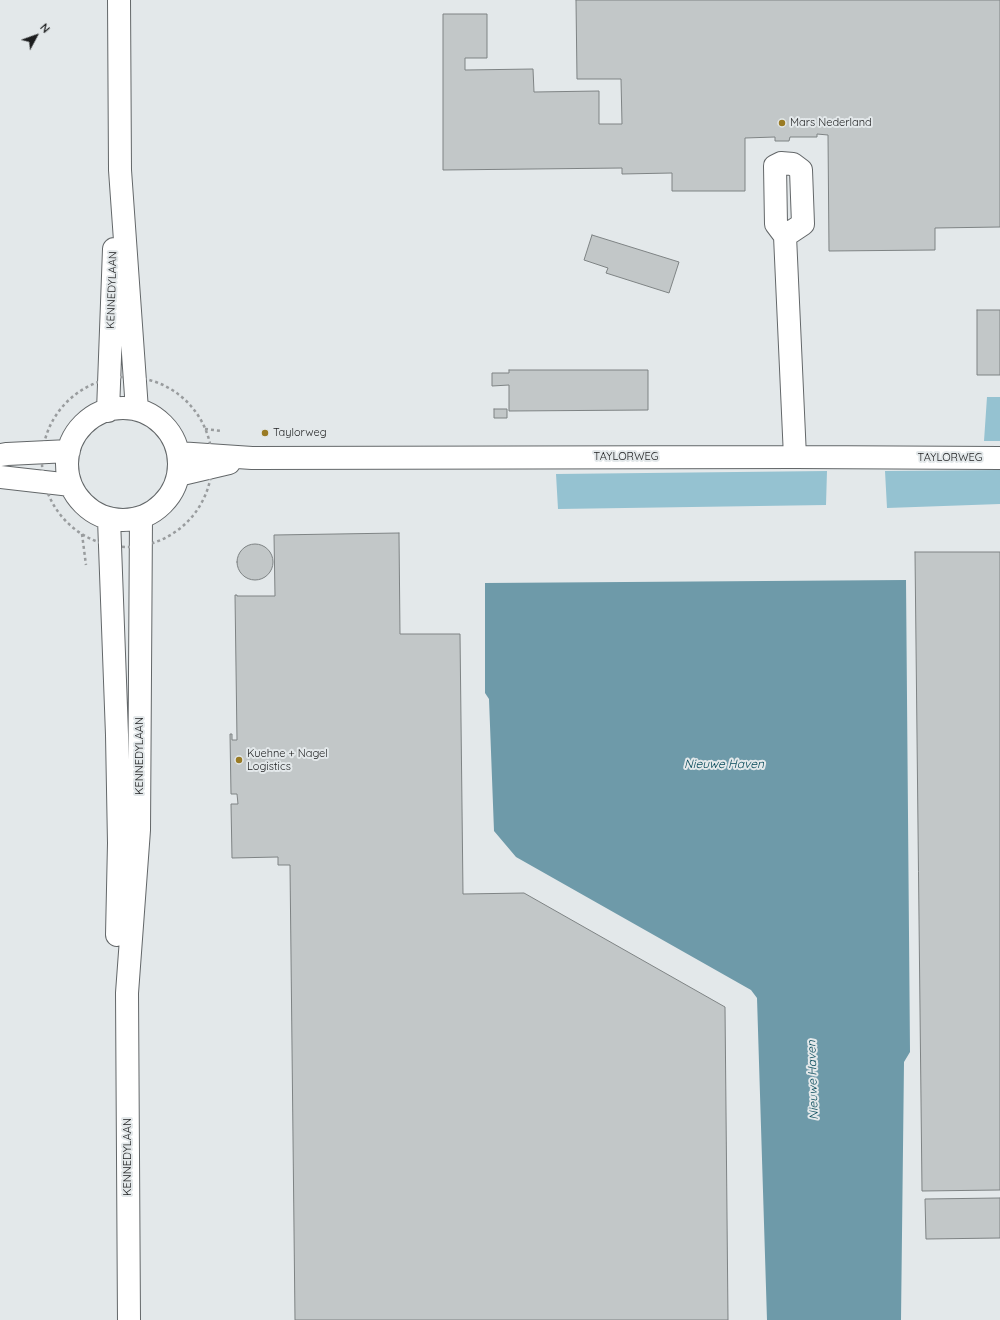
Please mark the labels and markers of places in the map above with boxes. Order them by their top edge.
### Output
place label: Mars Nederland [790,116,872,130]
marker: Mars Nederland [777,118,787,128]
place label: Taylorweg [273,426,327,440]
marker: Taylorweg [260,428,270,438]
place label: Kuehne + Nagel Logistics [247,747,328,773]
marker: Kuehne + Nagel Logistics [234,755,244,765]

